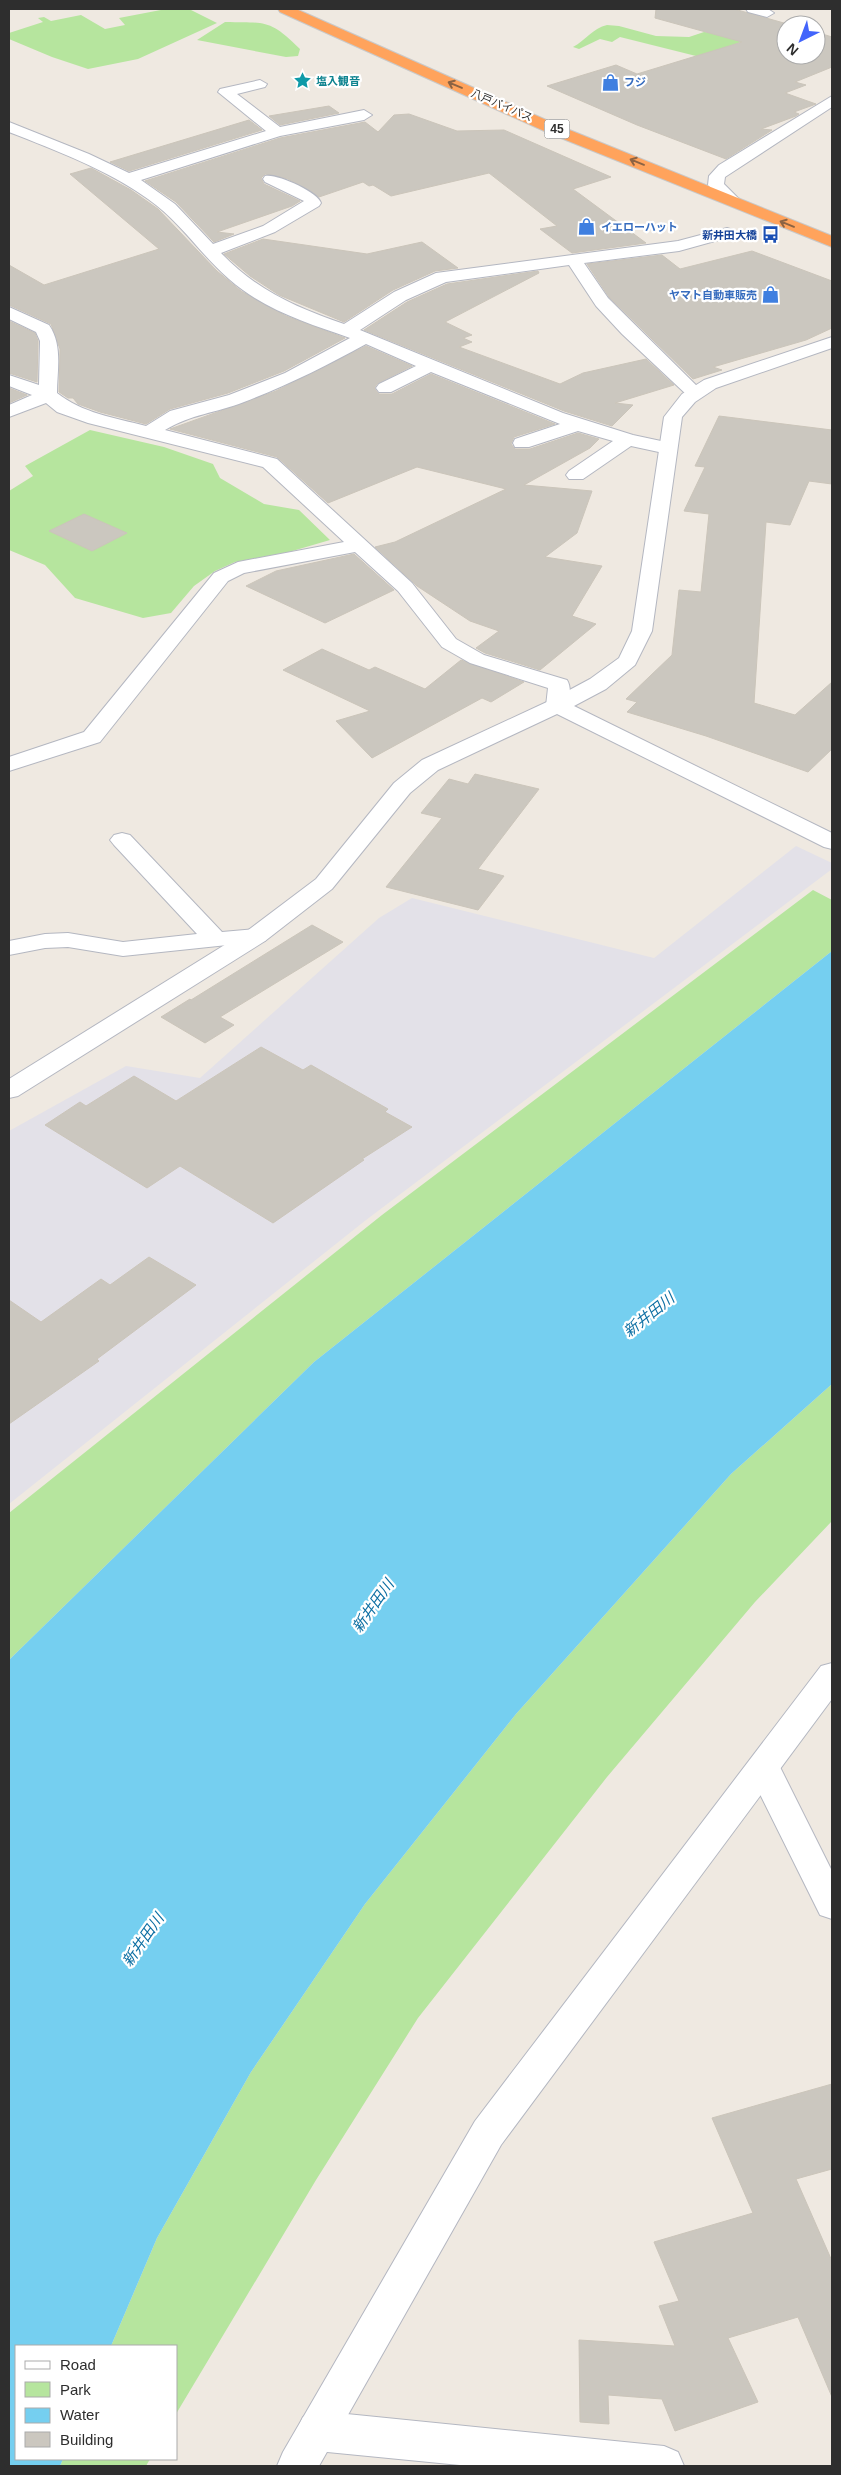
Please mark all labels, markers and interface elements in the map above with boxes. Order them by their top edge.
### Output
north arrow [776,15,826,65]
text: N [783,40,801,59]
place icon: 塩入観音 [292,71,312,91]
shop icon: フジ [600,72,620,92]
place label: 塩入観音 [316,75,360,87]
place label: フジ [624,76,646,88]
one-way arrow [448,80,463,90]
street label: 八戸バイパス [469,87,535,123]
road number: 45 [544,120,570,138]
one-way arrow [630,156,645,166]
shop icon: イエローハット [577,217,597,237]
one-way arrow [780,218,795,228]
place label: イエローハット [601,221,678,233]
bus stop icon: 新井田大橋 [761,225,781,245]
place label: 新井田大橋 [702,229,757,241]
shop icon: ヤマト自動車販売 [761,285,781,305]
place label: ヤマト自動車販売 [669,289,757,301]
water label: 新井田川 [620,1288,679,1340]
water label: 新井田川 [348,1575,398,1635]
water label: 新井田川 [118,1909,168,1969]
legend [15,2345,178,2460]
text: Road [60,2356,96,2373]
text: Park [60,2381,91,2398]
text: Water [60,2406,99,2423]
text: Building [60,2431,113,2448]

